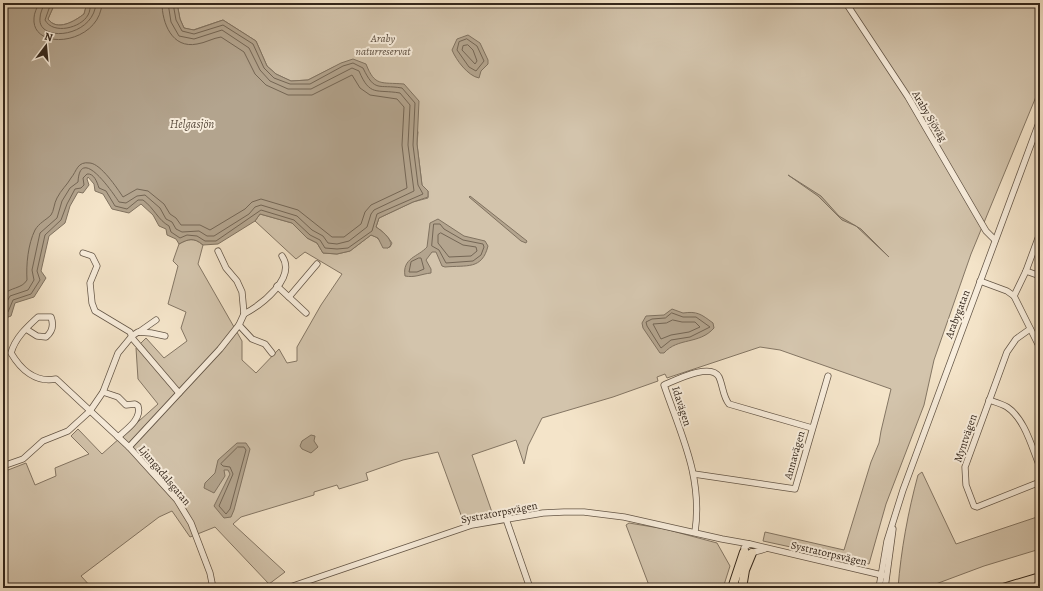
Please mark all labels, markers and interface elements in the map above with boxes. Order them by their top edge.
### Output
north arrow [26,26,66,66]
text: N [43,29,55,45]
park label: Araby naturreservat [356,31,411,59]
street label: Araby Sjöväg [908,87,951,145]
water label: Helgasjön [170,116,214,132]
street label: Arabygatan [941,288,974,342]
street label: Idavägen [668,384,695,428]
street label: Myntvägen [950,412,981,464]
street label: Annavägen [780,429,809,482]
street label: Ljungadalsgatan [135,442,194,509]
street label: Systratorpsvägen [460,498,539,527]
street label: Systratorpsvägen [789,537,868,570]

